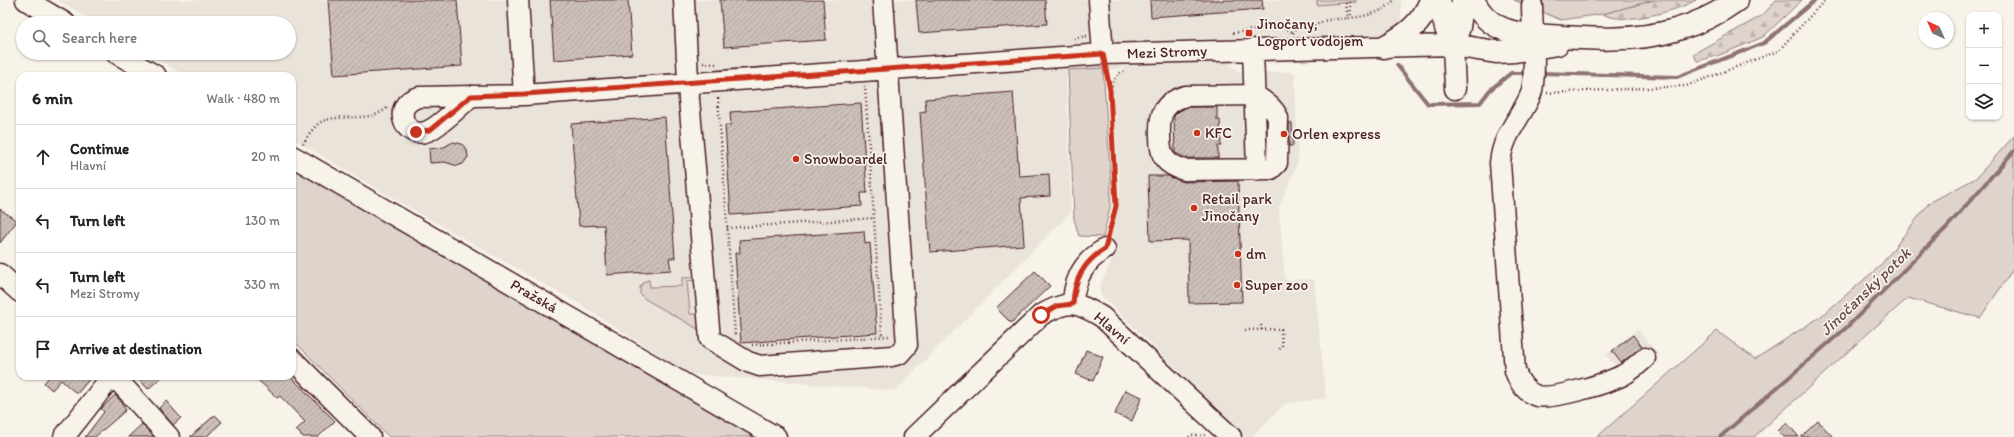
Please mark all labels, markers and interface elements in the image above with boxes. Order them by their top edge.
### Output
north arrow [1918,12,1954,48]
map controls [1966,12,2002,120]
button: + [1966,12,2002,48]
place label: Jinočany, Logport vodojem [1257,15,1363,50]
search box [16,16,296,60]
icon: search [30,27,52,49]
marker: Jinočany, Logport vodojem [1244,28,1254,38]
text: Search here [62,29,137,47]
street label: Mezi Stromy [1127,42,1207,62]
button: − [1966,48,2002,84]
button: layers [1966,84,2002,120]
text: 6 min [32,88,73,108]
text: Walk · 480 m [206,91,280,106]
route end [407,123,425,141]
place label: KFC [1205,124,1232,142]
place label: Orlen express [1292,125,1381,143]
marker: KFC [1192,128,1202,138]
marker: Orlen express [1279,129,1289,139]
text: Continue [70,140,129,158]
icon: ahead [32,146,54,168]
text: 20 m [251,149,280,164]
place label: Snowboardel [804,150,888,168]
marker: Snowboardel [791,154,801,164]
text: Hlavní [70,158,106,173]
place label: Retail park Jinočany [1202,190,1272,225]
marker: Retail park Jinočany [1189,203,1199,213]
icon: left [32,210,54,232]
text: Turn left [70,212,125,230]
text: 130 m [245,213,280,228]
water label: Jinočanský potok [1816,243,1915,339]
place label: dm [1246,245,1266,263]
marker: dm [1233,249,1243,259]
text: Turn left [70,268,125,286]
icon: left [32,274,54,296]
street label: Pražská [507,275,561,317]
place label: Super zoo [1245,276,1308,294]
text: 330 m [244,277,280,292]
marker: Super zoo [1232,280,1242,290]
text: Mezi Stromy [70,286,140,301]
route start [1032,306,1050,324]
street label: Hlavní [1090,308,1134,348]
icon: arrive [32,338,54,360]
text: Arrive at destination [70,340,202,358]

